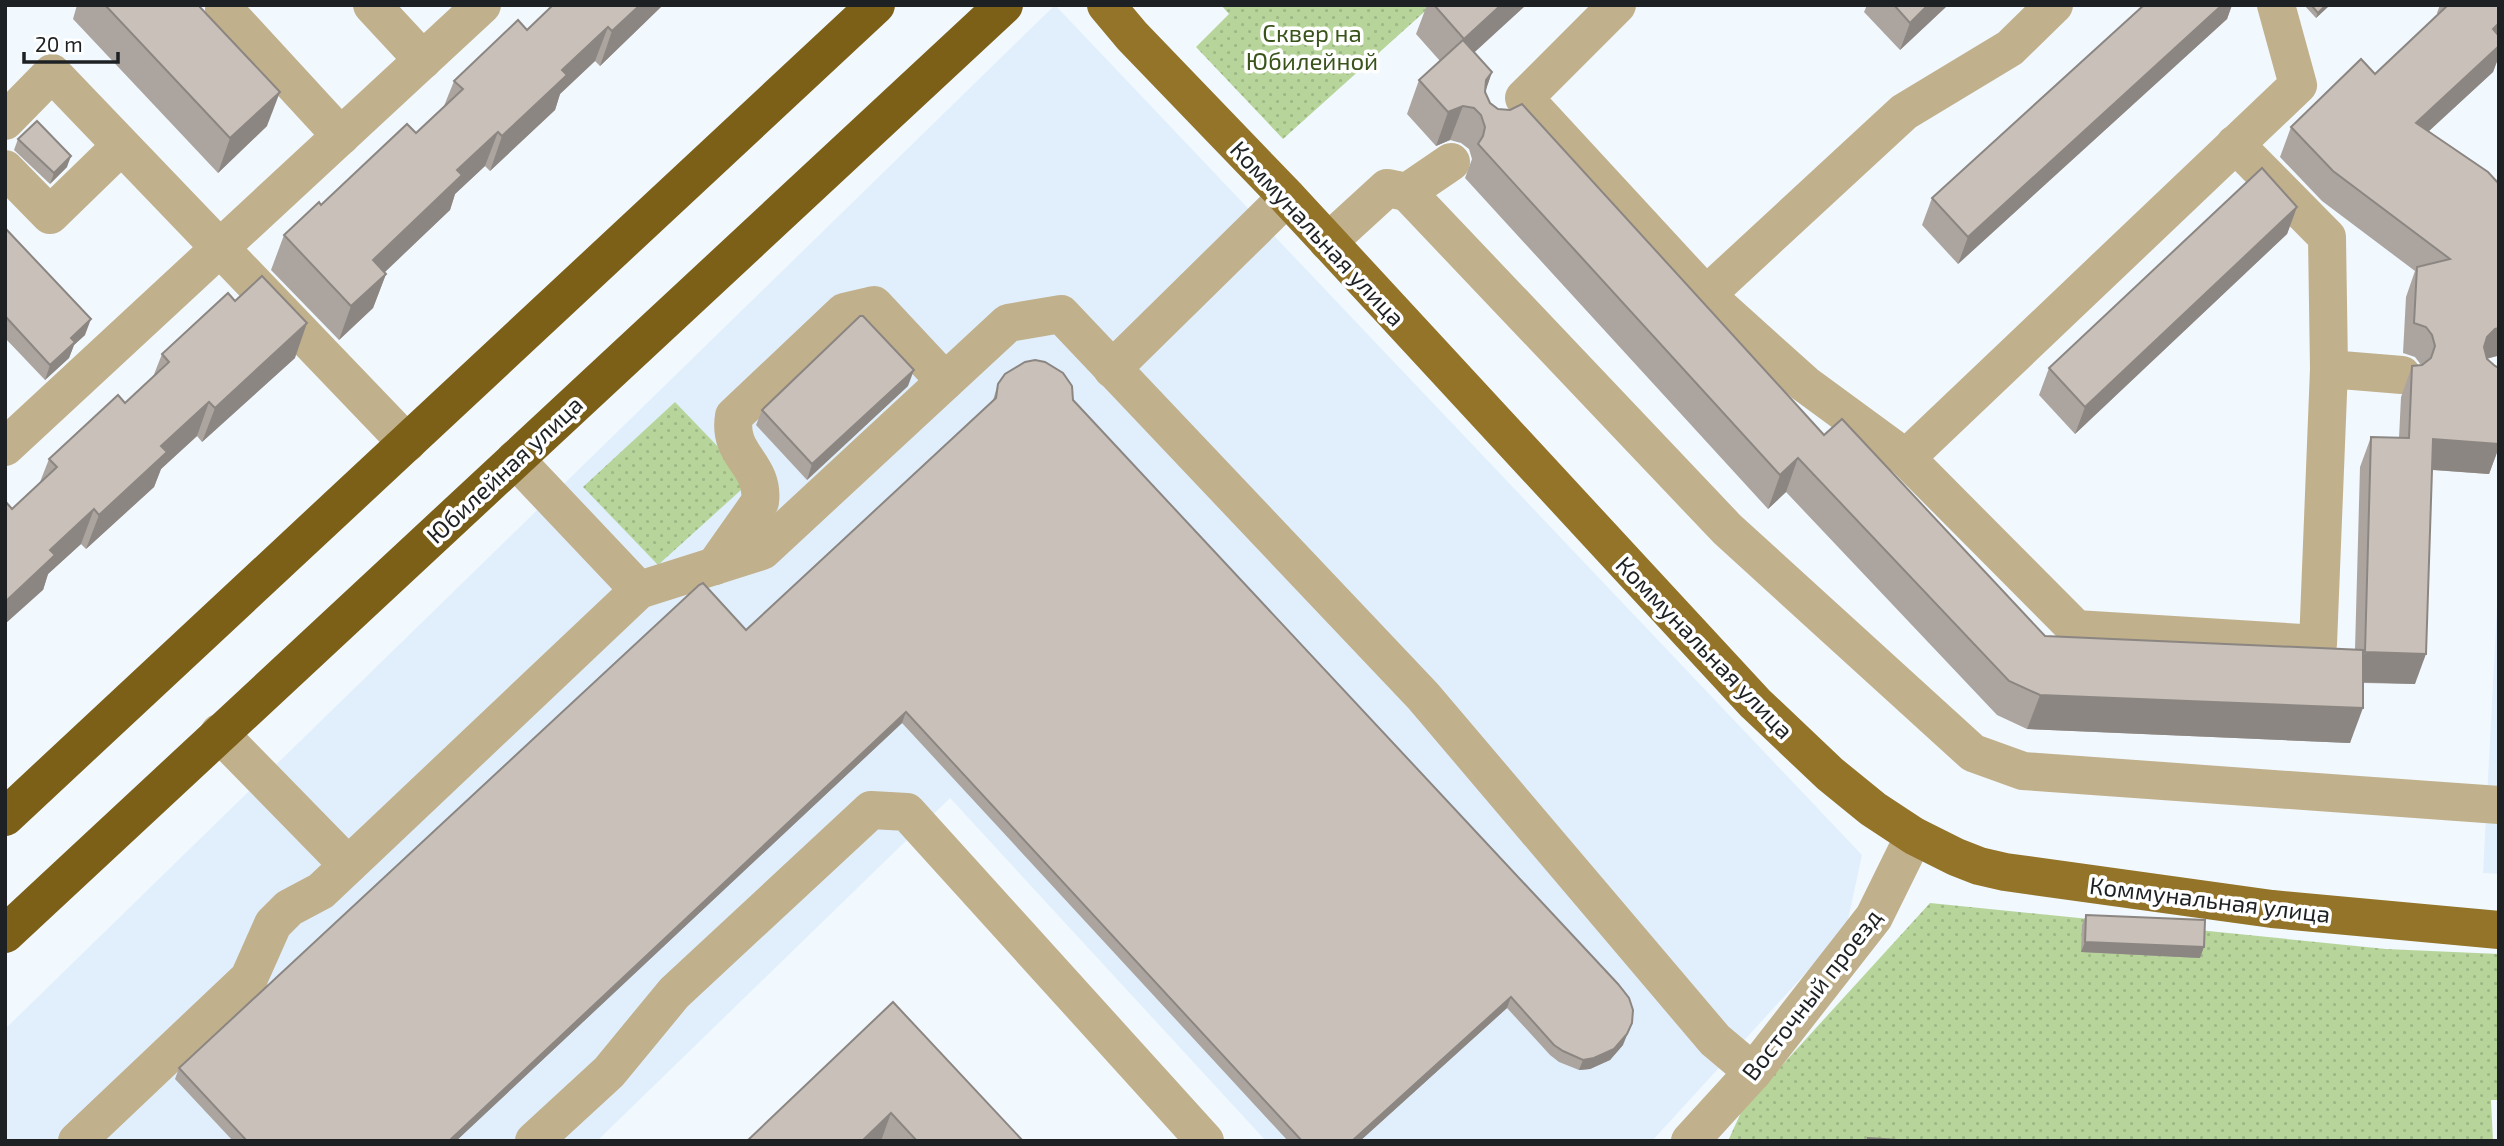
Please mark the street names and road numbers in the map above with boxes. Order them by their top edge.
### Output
street label: Коммунальная улица [1224,134,1411,332]
street label: Юбилейная улица [420,389,589,550]
street label: Коммунальная улица [1610,550,1800,745]
street label: Коммунальная улица [2088,870,2332,929]
street label: Восточный проезд [1735,903,1887,1085]

